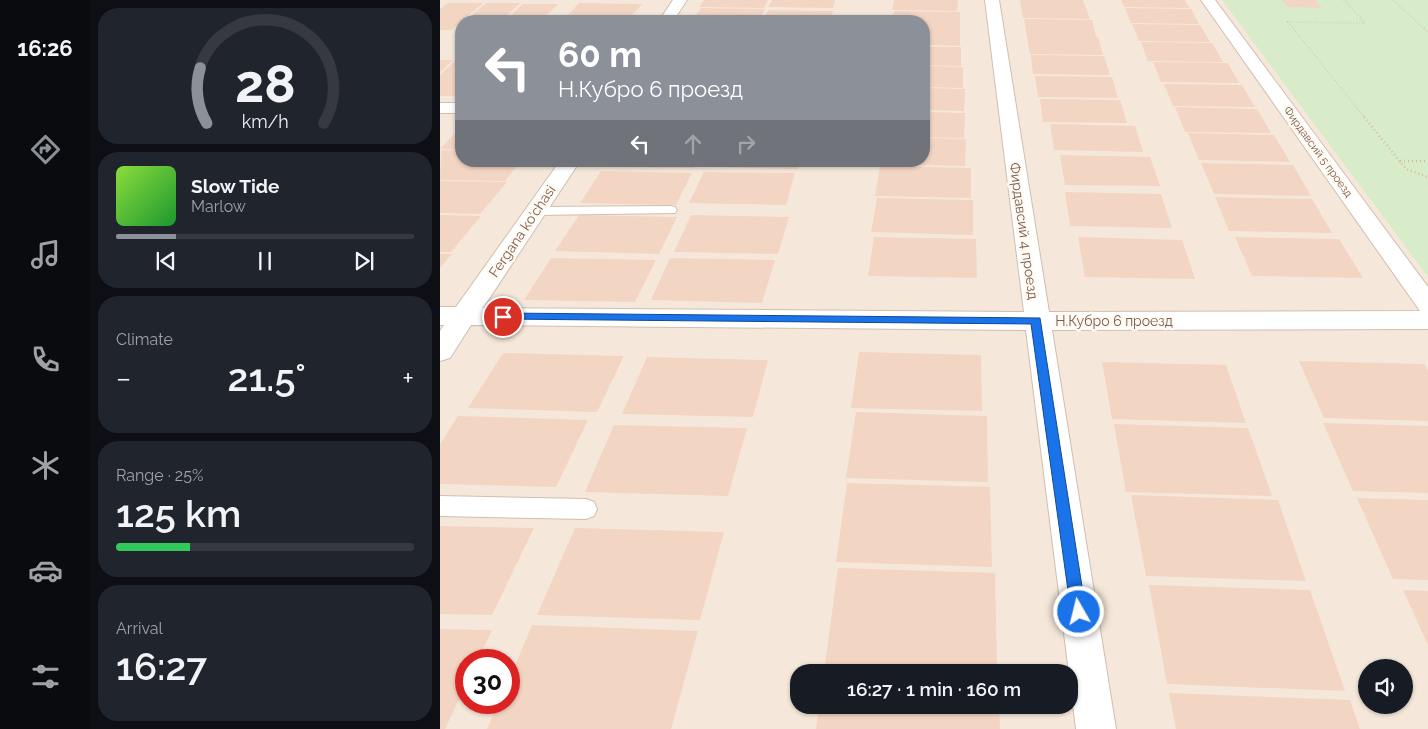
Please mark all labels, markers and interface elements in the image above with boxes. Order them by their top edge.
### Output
text: 60 m [558,34,642,75]
text: 16:26 [17,35,73,61]
icon: left [475,35,540,100]
text: 28 [235,53,295,114]
text: Н.Кубро 6 проезд [558,76,743,102]
street label: Фирдавсий 5 проезд [1281,104,1356,200]
text: km/h [241,111,289,132]
icon: left [626,130,654,158]
icon: ahead [679,130,707,158]
icon: right [732,130,760,158]
icon: directions [28,132,63,167]
street label: Фирдавсий 4 проезд [1006,161,1042,301]
text: Slow Tide [191,175,280,197]
street label: Fergana ko'chasi [485,182,559,280]
text: Marlow [191,197,246,216]
icon: music [28,237,63,272]
icon: previous [152,247,180,275]
icon: pause [251,247,279,275]
icon: next [350,247,378,275]
pin [482,296,524,338]
icon: arrive [489,303,517,331]
street label: Н.Кубро 6 проезд [1055,313,1173,329]
text: Climate [116,330,173,349]
icon: phone [28,342,63,377]
text: 21.5° [228,355,306,400]
text: − [116,362,131,395]
text: + [402,362,414,395]
icon: climate [28,448,63,483]
text: Range · 25% [116,466,203,485]
text: 125 km [116,491,241,536]
icon: car [28,553,63,588]
position arrow [1052,585,1104,637]
text: Arrival [116,619,163,638]
text: 16:27 [116,644,207,689]
speed limit sign: 30 [455,649,520,714]
icon: filters [28,659,63,694]
map controls [1358,659,1413,714]
button: sound [1358,659,1413,714]
text: 16:27 · 1 min · 160 m [847,678,1021,700]

